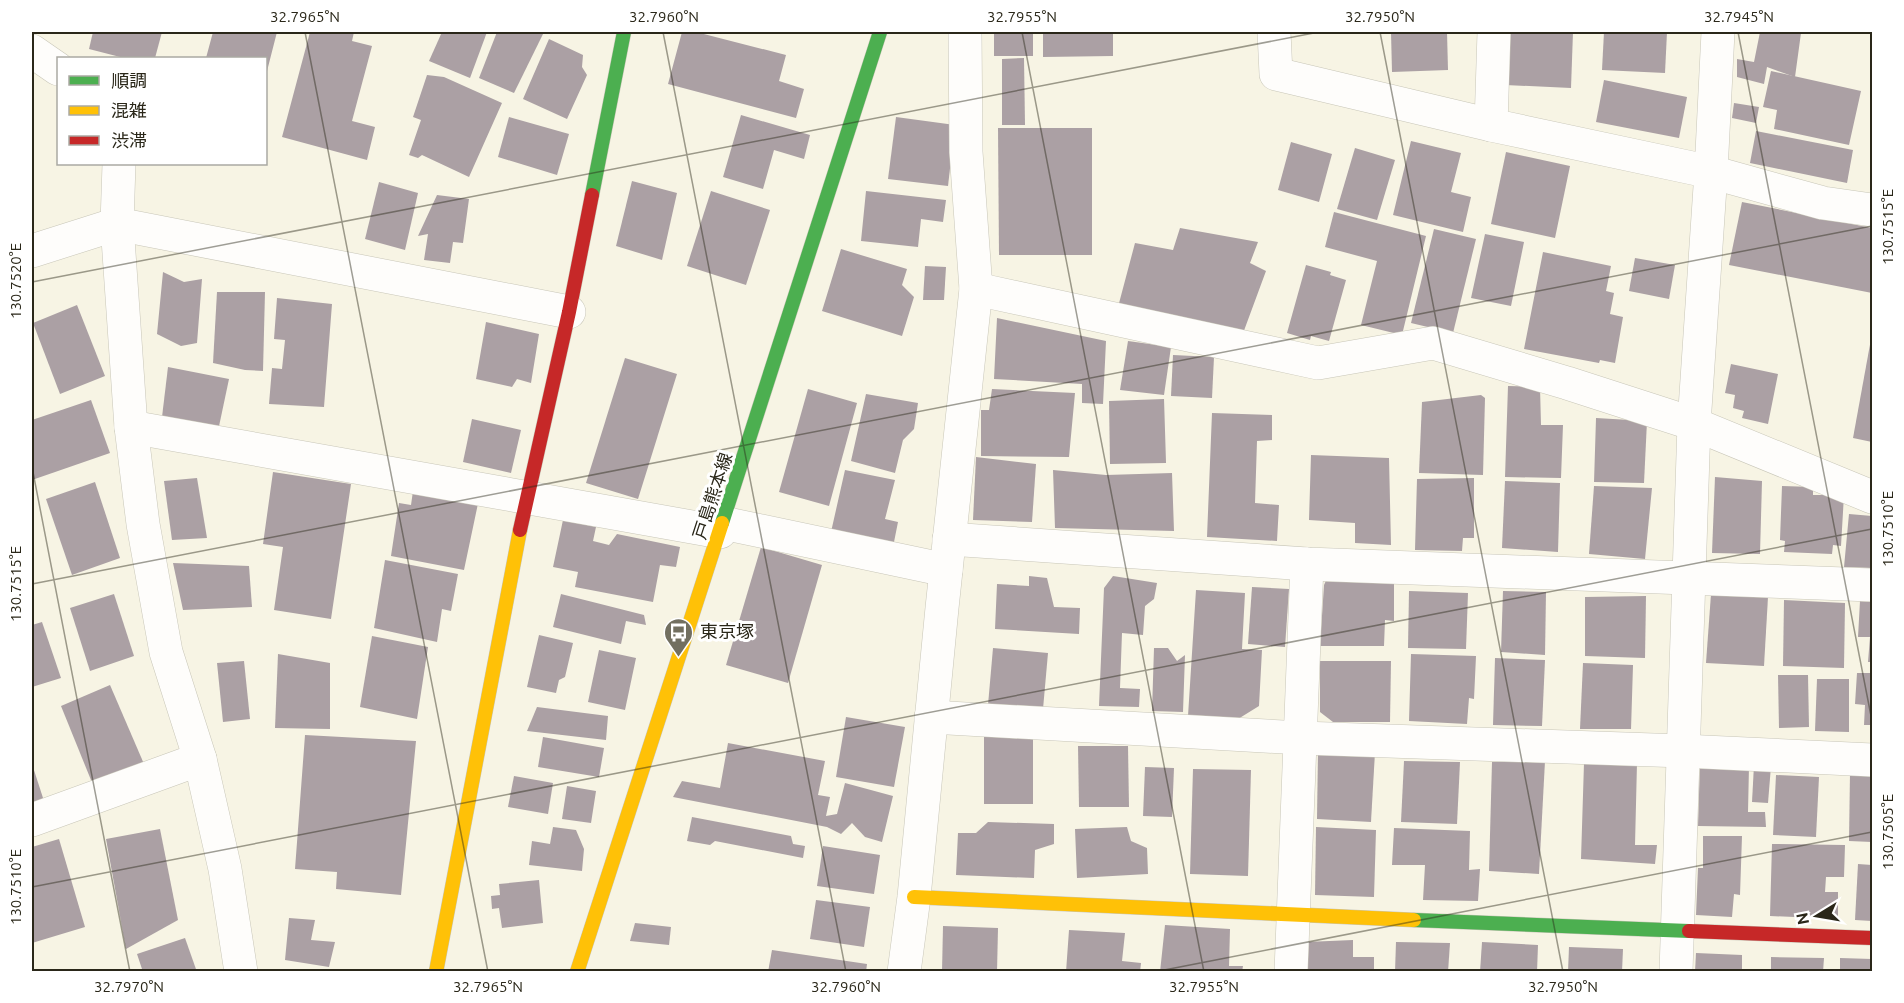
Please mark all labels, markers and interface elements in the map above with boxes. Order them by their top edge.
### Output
text: 32.7965°N [270,8,340,25]
text: 32.7960°N [629,8,699,25]
text: 32.7955°N [987,8,1057,25]
text: 32.7950°N [1345,8,1415,25]
text: 32.7945°N [1704,8,1774,25]
legend [57,57,267,165]
text: 順調 [111,70,147,90]
text: 混雑 [111,100,147,120]
text: 渋滞 [111,130,147,150]
text: 130.7515°E [1879,189,1896,265]
text: 130.7520°E [7,243,24,319]
street label: 戸島熊本線 [689,450,735,542]
text: 130.7510°E [1879,491,1896,567]
text: 130.7515°E [7,546,24,622]
bus stop icon: 東京塚 [663,616,695,658]
place label: 東京塚 [700,621,754,641]
text: 130.7505°E [1879,794,1896,870]
text: 130.7510°E [7,849,24,925]
north arrow [1787,886,1847,946]
text: N [1792,911,1812,926]
text: 32.7970°N [94,978,164,995]
text: 32.7965°N [453,978,523,995]
text: 32.7960°N [811,978,881,995]
text: 32.7955°N [1169,978,1239,995]
text: 32.7950°N [1528,978,1598,995]

